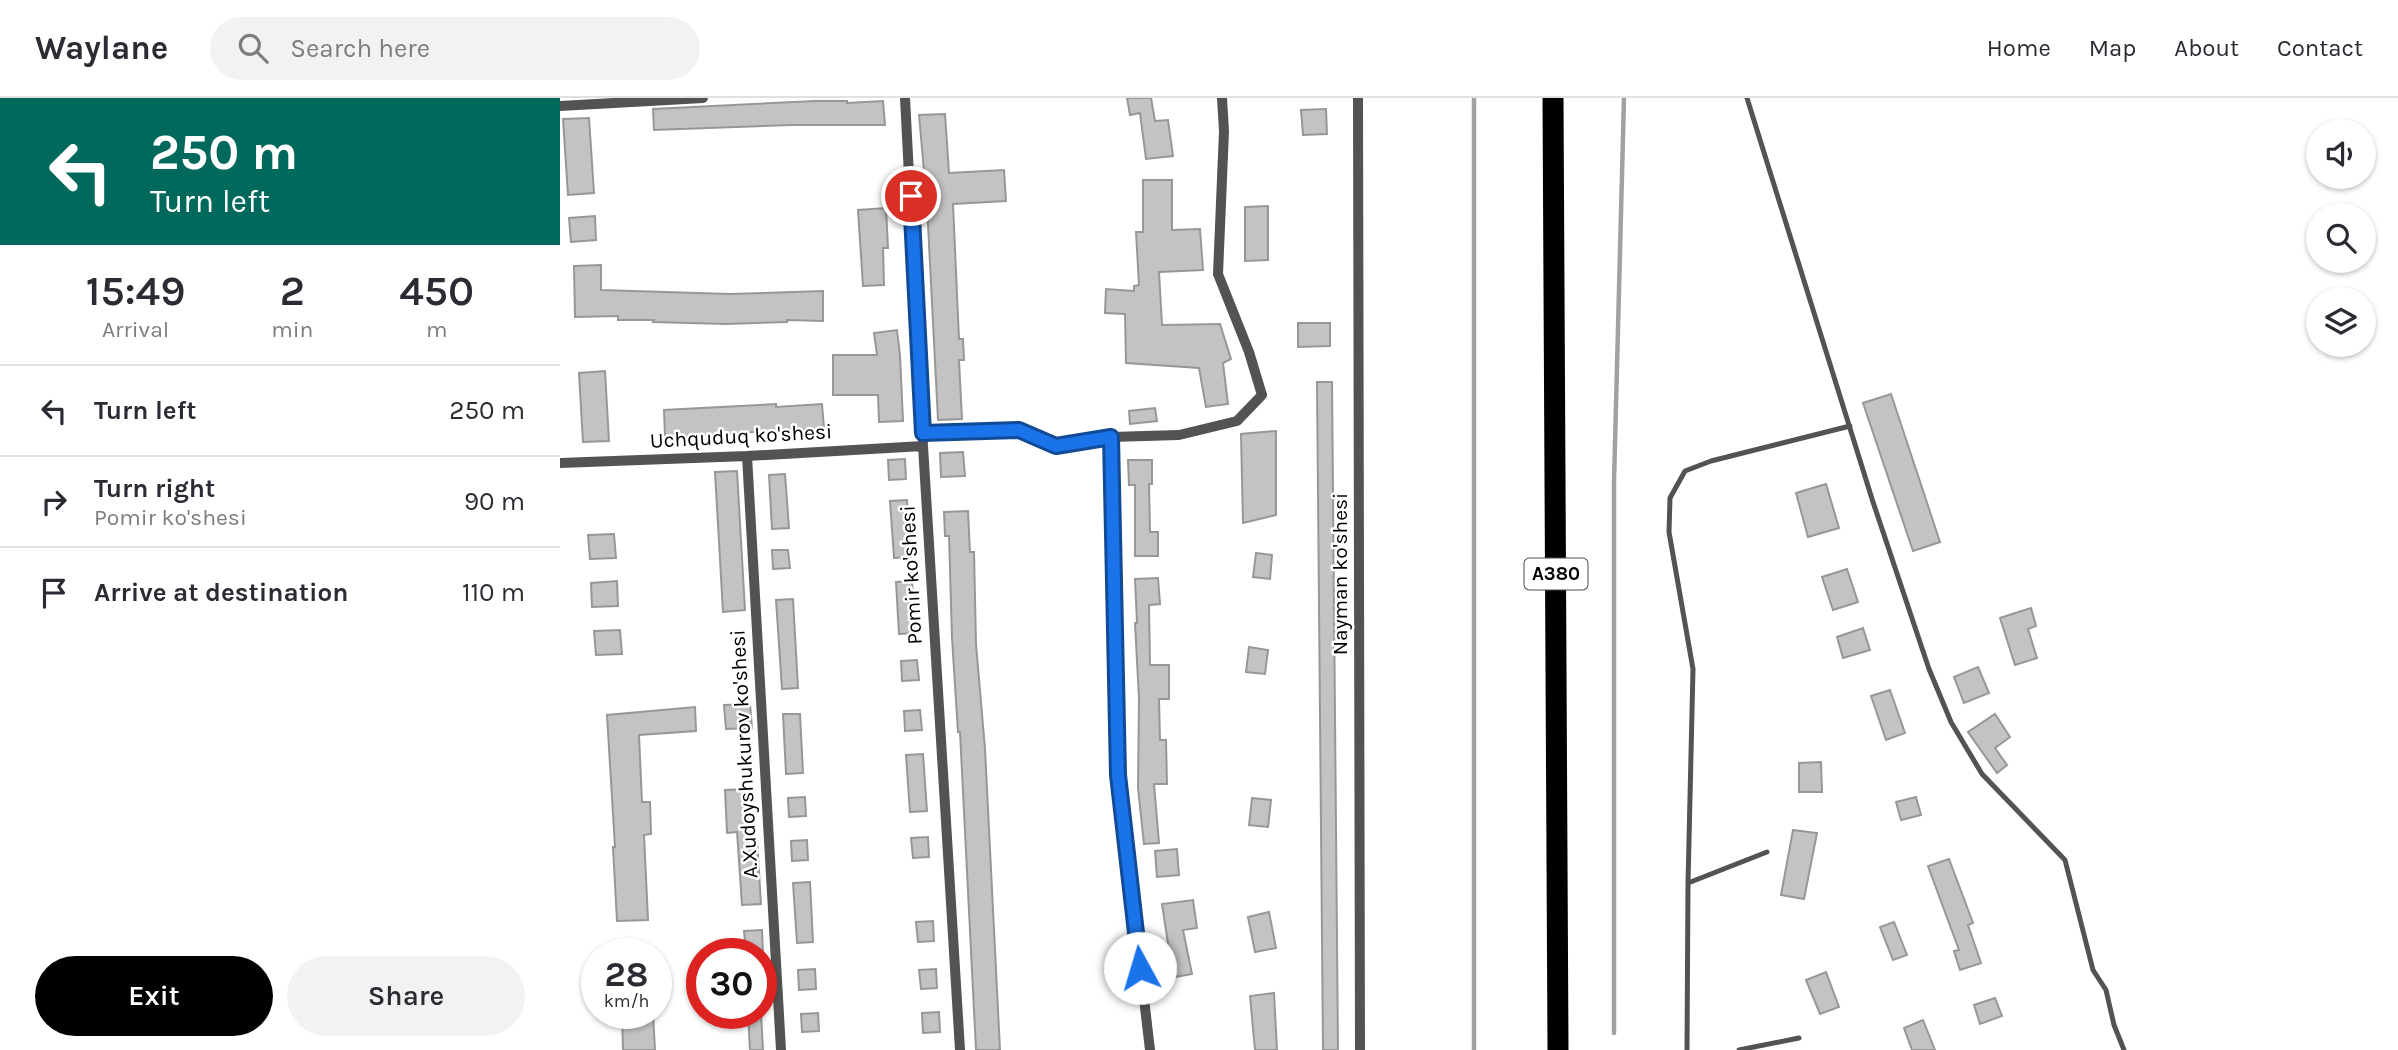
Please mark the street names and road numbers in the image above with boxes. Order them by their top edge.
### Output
street label: Uchquduq ko'shesi [649,419,833,453]
street label: Nayman ko'shesi [1328,493,1352,655]
street label: Pomir ko'shesi [895,505,927,645]
road number: A380 [1524,559,1588,589]
street label: A.Xudoyshukurov ko'shesi [725,629,763,879]

